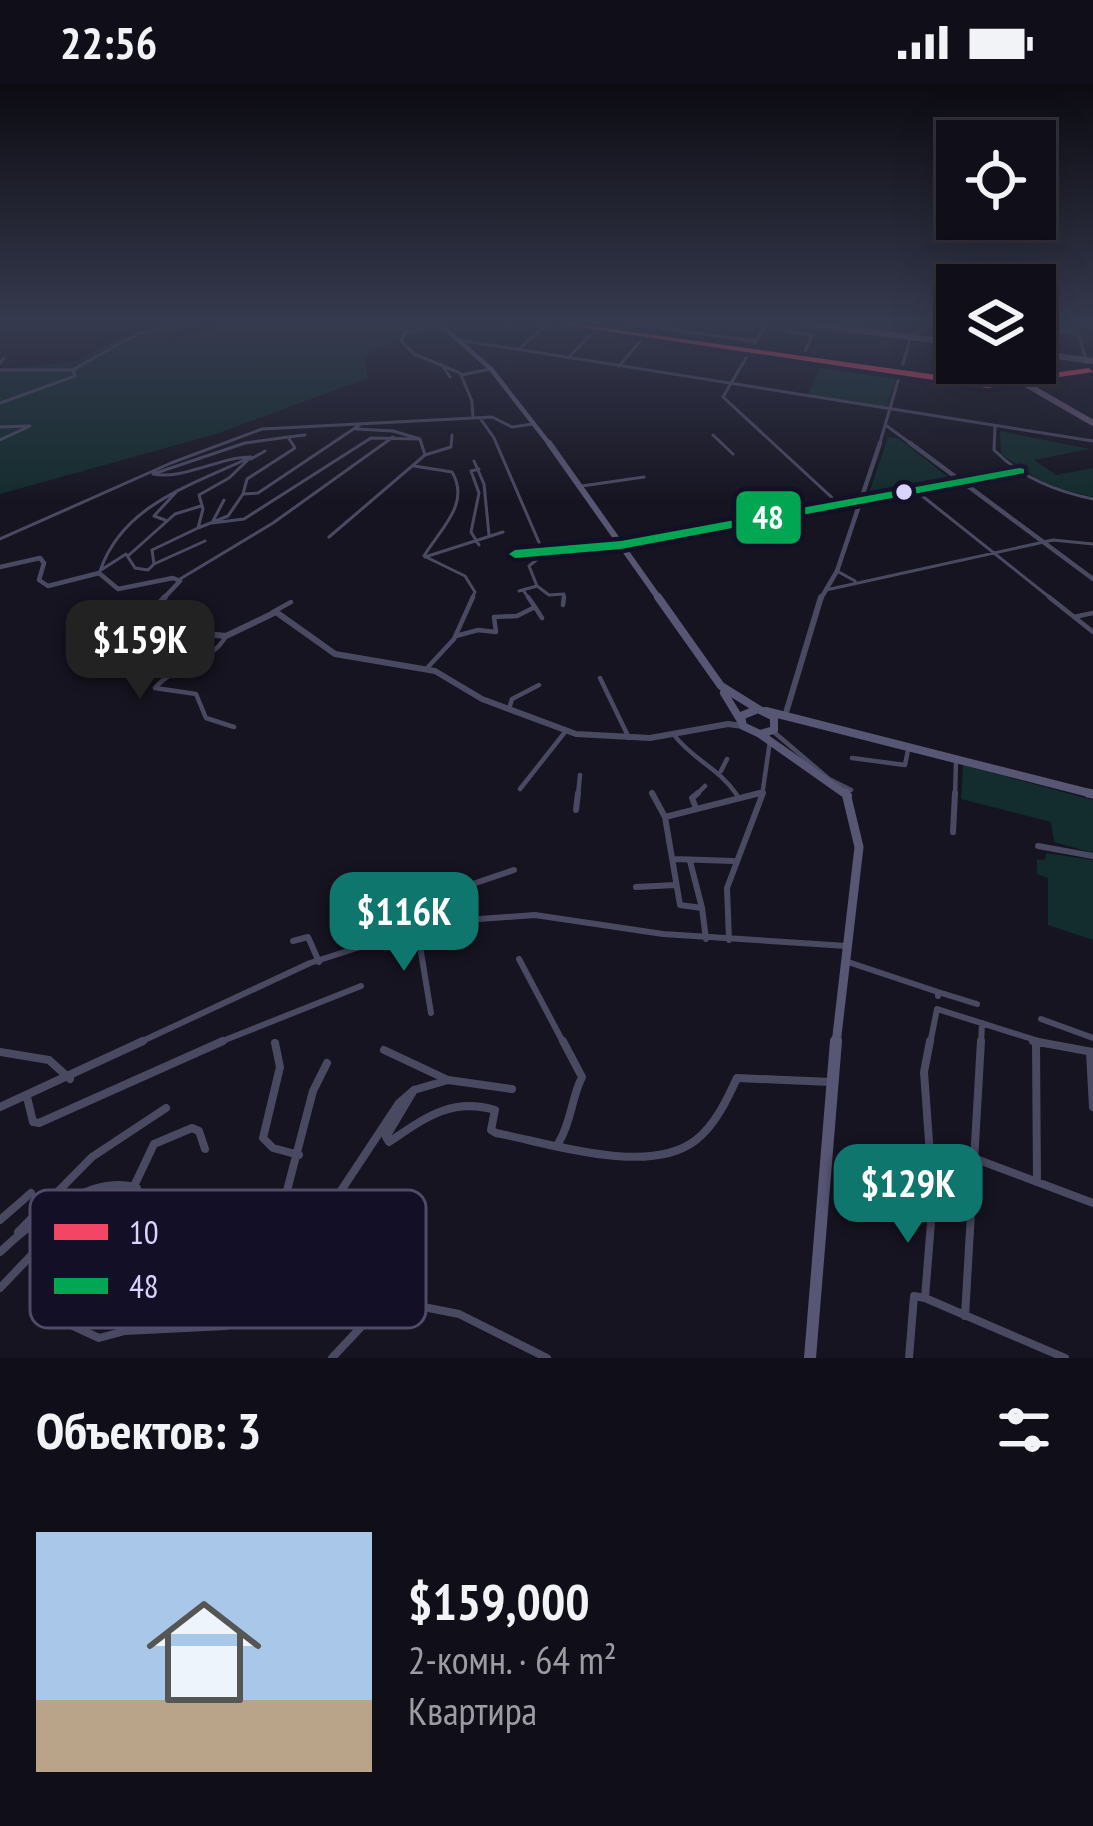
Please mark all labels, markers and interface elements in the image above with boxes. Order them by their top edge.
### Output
text: 22:56 [60,13,157,71]
map controls [936,120,1056,384]
button: locate [936,120,1056,240]
button: layers [936,264,1056,384]
unlabelled marker [893,481,915,503]
line badge: 48 [734,489,803,546]
text: 48 [752,495,784,538]
pin: $159K [56,600,224,702]
text: $159K [93,613,187,664]
pin: $116K [320,872,488,974]
text: $116K [357,885,451,936]
pin: $129K [824,1144,992,1246]
text: $129K [861,1157,955,1208]
legend [30,1190,426,1328]
text: 10 [129,1210,159,1253]
text: 48 [129,1264,159,1307]
text: Объектов: 3 [36,1397,261,1463]
icon: filters [991,1397,1057,1463]
text: $159,000 [408,1568,590,1634]
icon: home [132,1580,276,1724]
text: 2-комн. · 64 m² [408,1634,617,1685]
text: Квартира [408,1685,537,1736]

